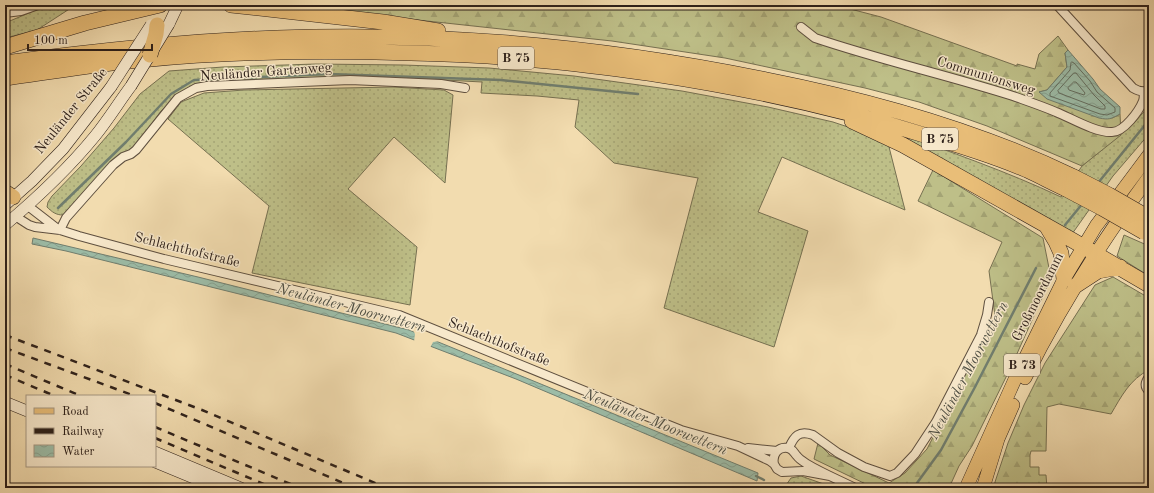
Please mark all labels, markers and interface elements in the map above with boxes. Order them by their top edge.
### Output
scale bar [28,26,152,52]
text: 100 m [34,35,68,47]
road number: B 75 [498,47,534,69]
street label: Communionsweg [935,54,1037,98]
street label: Neuländer Gartenweg [200,60,333,84]
street label: Neuländer Straße [32,65,110,157]
road number: B 75 [922,128,958,150]
street label: Schlachthofstraße [133,230,241,270]
street label: Großmoordamm [1010,250,1066,344]
water label: Neuländer Moorwettern [274,282,428,336]
water label: Neuländer Moorwettern [926,299,1012,443]
street label: Schlachthofstraße [446,315,552,369]
road number: B 73 [1004,354,1040,376]
water label: Neuländer Moorwettern [580,387,729,459]
legend [26,395,156,467]
text: Road [62,406,89,418]
text: Railway [62,426,105,438]
text: Water [62,446,95,458]

